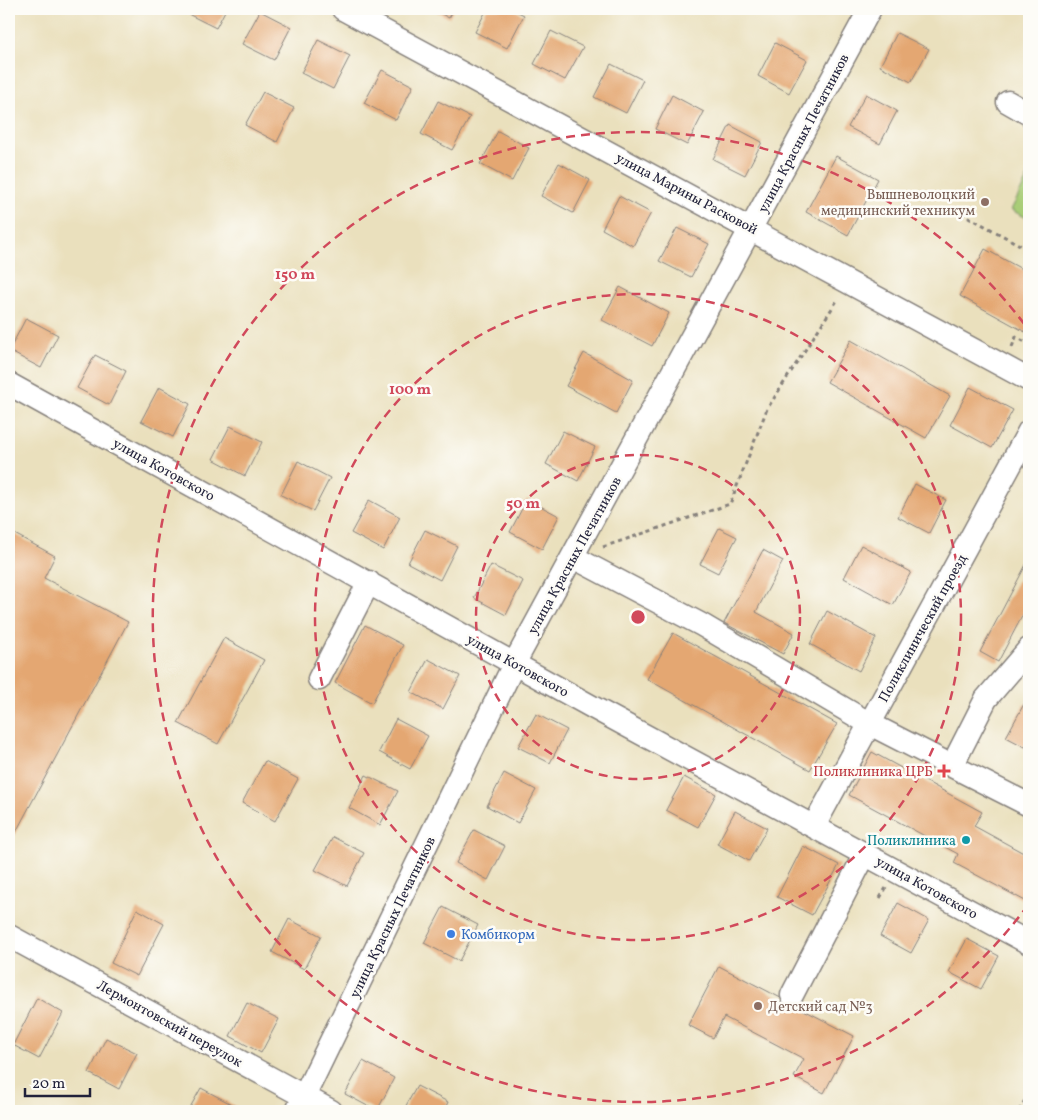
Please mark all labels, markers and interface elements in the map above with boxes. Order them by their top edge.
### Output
street label: улица Красных Печатников [754,51,854,217]
street label: улица Марины Расковой [612,149,761,240]
place label: Вышневолоцкий медицинский техникум [821,186,975,221]
marker: Вышневолоцкий медицинский техникум [979,196,991,208]
text: 150 m [275,265,315,286]
text: 100 m [389,380,432,401]
street label: улица Котовского [109,434,218,506]
street label: улица Красных Печатников [524,473,627,638]
text: 50 m [506,494,540,515]
street label: Поликлинический проезд [875,551,972,706]
centre of rings [629,608,647,626]
street label: улица Котовского [463,630,572,702]
place label: Поликлиника ЦРБ [813,763,933,782]
marker: Поликлиника ЦРБ [937,764,951,778]
place label: Поликлиника [867,832,956,851]
street label: улица Красных Печатников [346,834,441,1002]
marker: Поликлиника [960,834,972,846]
street label: улица Котовского [872,852,981,924]
place label: Комбикорм [461,926,535,945]
marker: Комбикорм [445,928,457,940]
street label: Лермонтовский переулок [93,976,246,1073]
place label: Детский сад №3 [768,998,873,1017]
marker: Детский сад №3 [752,1000,764,1012]
scale bar [25,1065,90,1097]
text: 20 m [32,1074,65,1095]

